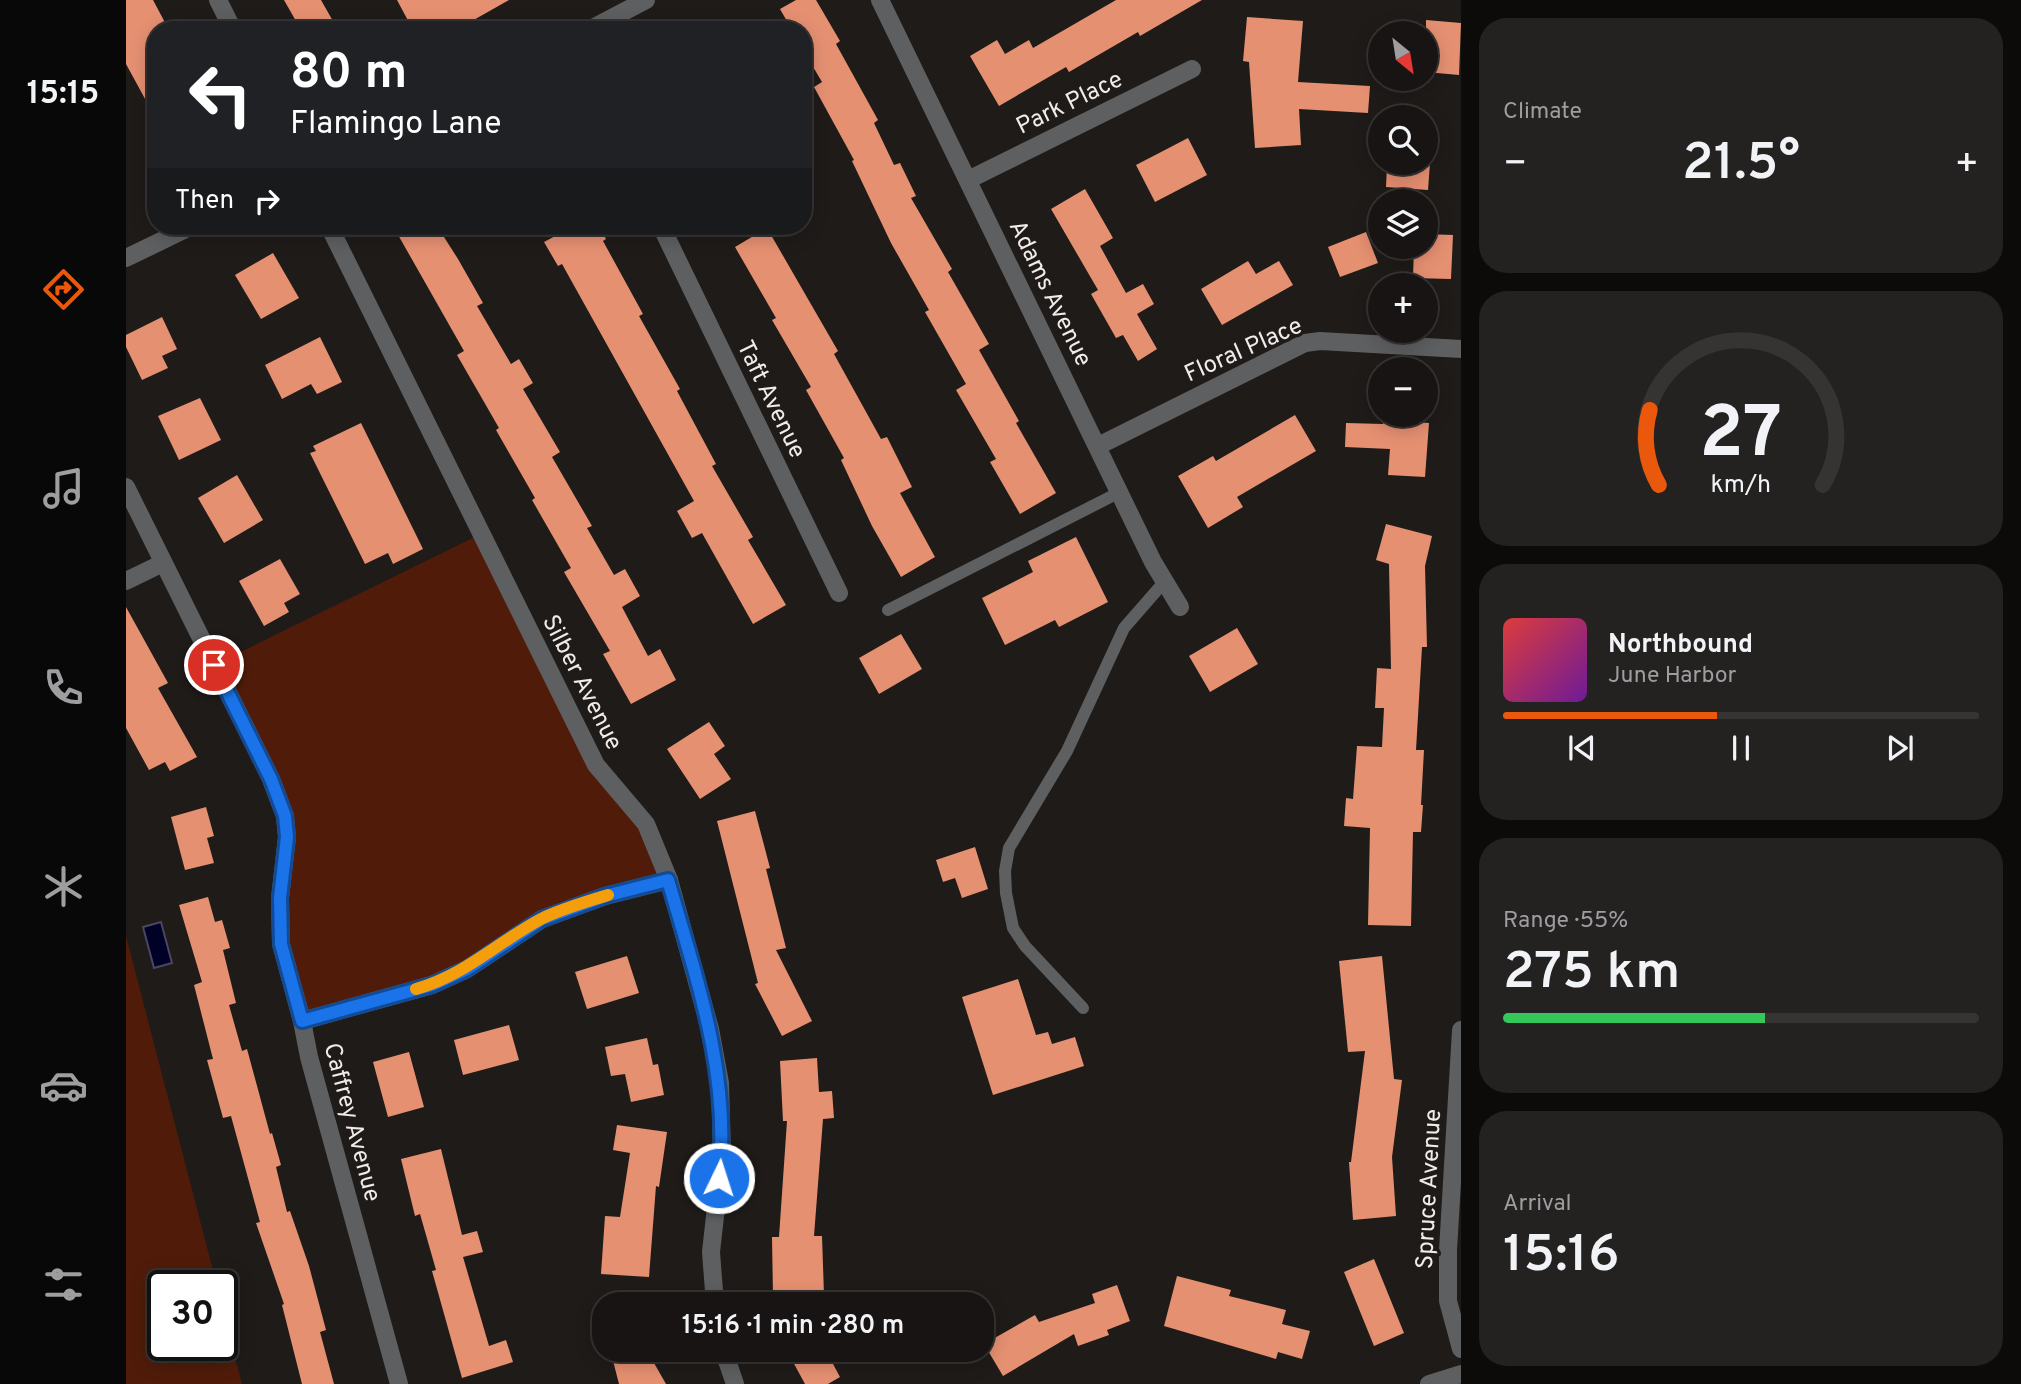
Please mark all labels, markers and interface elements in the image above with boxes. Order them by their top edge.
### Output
north arrow [1368,21,1438,91]
map controls [1368,21,1438,427]
text: 80 m [290,44,407,106]
icon: left [175,49,266,140]
street label: Park Place [1012,65,1128,142]
text: 15:15 [27,75,99,115]
text: Climate [1503,98,1582,127]
text: Flamingo Lane [290,105,501,145]
button: search [1368,105,1438,175]
text: 21.5° [1682,132,1800,198]
text: − [1503,141,1528,190]
text: + [1954,141,1979,190]
icon: right [248,182,286,220]
text: Then [175,185,234,218]
button: layers [1368,189,1438,259]
street label: Adams Avenue [1001,216,1098,372]
icon: directions [39,265,88,314]
button: + [1368,273,1438,343]
street label: Floral Place [1180,312,1307,390]
street label: Taft Avenue [729,336,812,464]
button: − [1368,357,1438,427]
text: 27 [1700,391,1782,483]
icon: music [39,464,88,513]
text: km/h [1711,470,1771,502]
street label: Silber Avenue [534,610,628,756]
text: Northbound [1608,629,1753,662]
pin [184,635,244,695]
icon: arrive [195,646,233,684]
text: June Harbor [1608,662,1736,691]
icon: phone [39,663,88,712]
icon: previous [1563,729,1601,767]
icon: pause [1722,729,1760,767]
icon: next [1881,729,1919,767]
icon: climate [39,862,88,911]
text: Range · 55% [1503,907,1628,936]
text: 275 km [1503,941,1680,1007]
street label: Caffrey Avenue [315,1040,387,1205]
icon: car [39,1061,88,1110]
street label: Spruce Avenue [1411,1108,1449,1270]
position arrow [682,1141,756,1215]
text: Arrival [1503,1190,1572,1219]
text: 15:16 [1503,1224,1620,1290]
icon: filters [39,1260,88,1309]
speed limit sign: 30 [147,1270,238,1361]
text: 15:16 · 1 min · 280 m [682,1310,904,1343]

